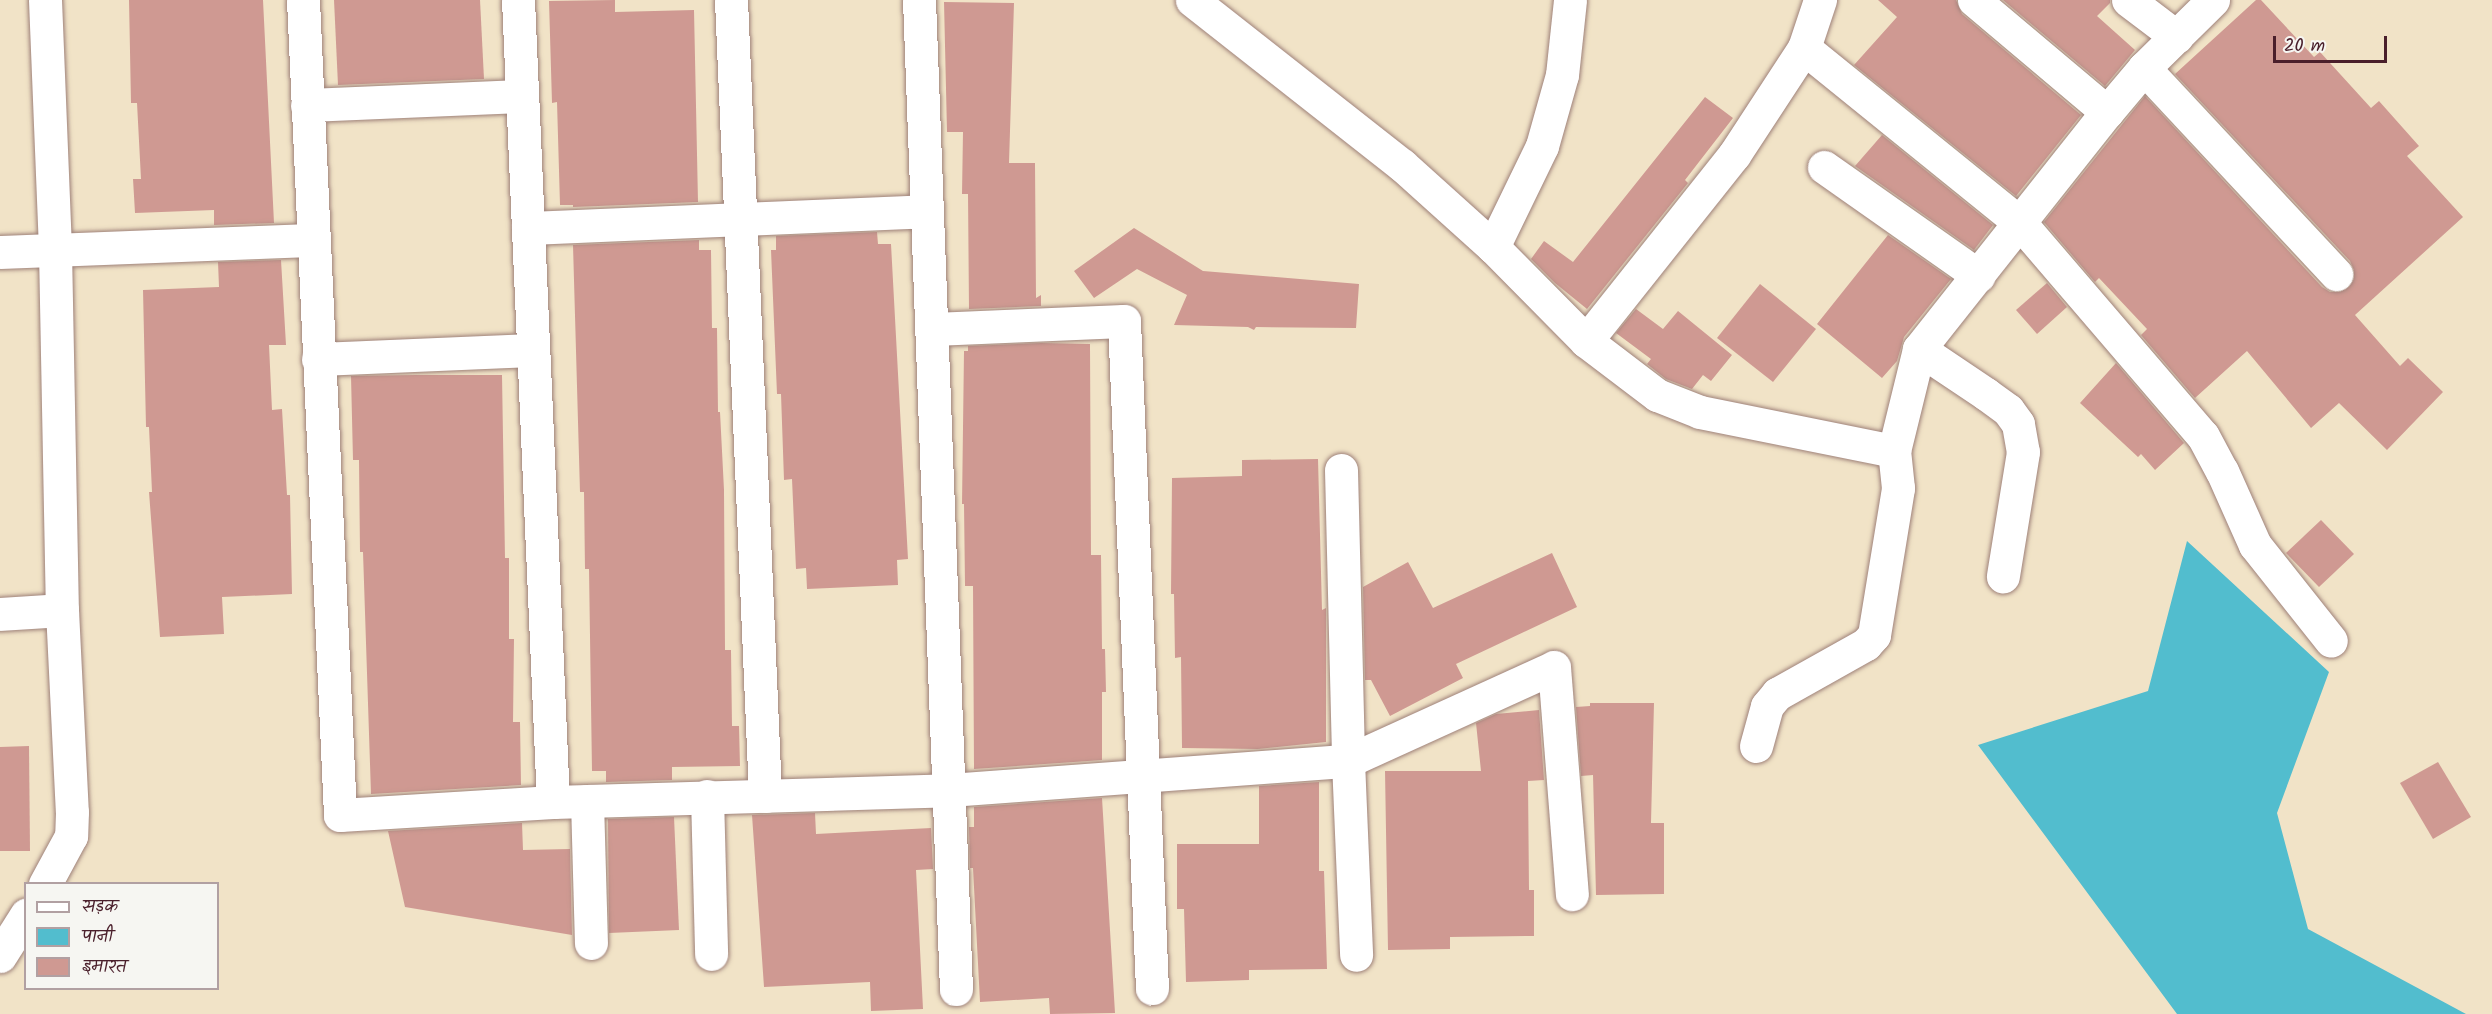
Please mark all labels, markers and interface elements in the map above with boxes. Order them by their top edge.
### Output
scale bar [2276,24,2390,62]
text: 20 m [2284,32,2325,61]
legend [24,882,219,990]
text: सड़क [82,893,118,922]
text: पानी [82,923,113,952]
text: इमारत [82,953,126,982]

